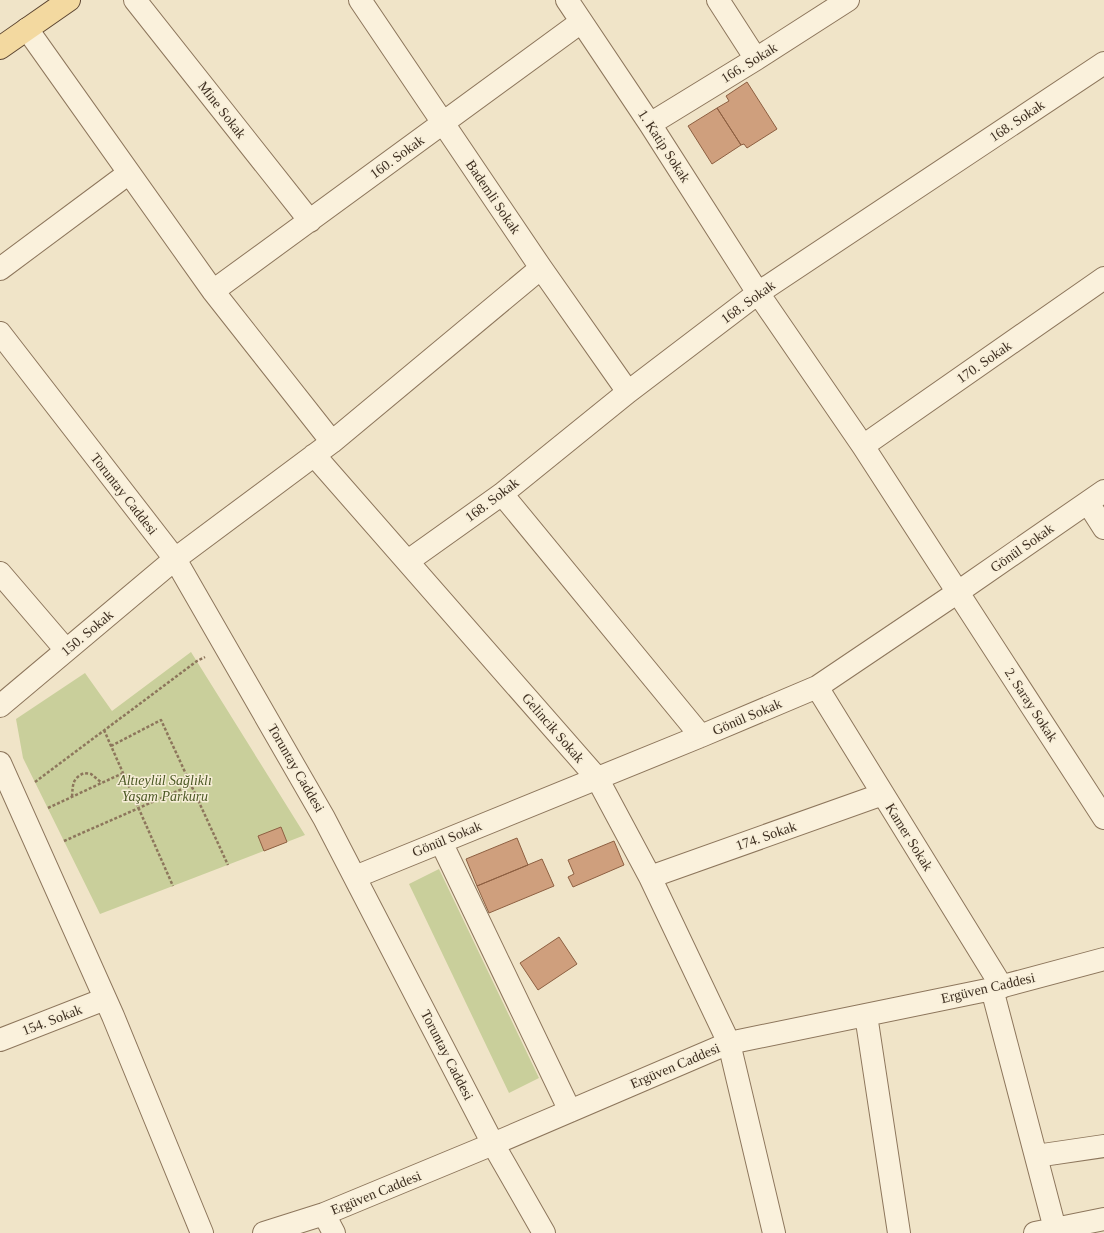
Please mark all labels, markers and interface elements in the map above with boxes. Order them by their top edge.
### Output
street label: 166. Sokak [718,40,780,86]
street label: Mine Sokak [195,79,249,141]
street label: 168. Sokak [987,97,1047,145]
street label: 1. Katip Sokak [635,107,693,185]
street label: 160. Sokak [367,132,427,182]
street label: Bademli Sokak [463,157,523,237]
street label: 168. Sokak [718,277,778,327]
street label: 170. Sokak [954,338,1014,386]
street label: Toruntay Caddesi [88,450,160,538]
street label: 168. Sokak [462,475,522,525]
street label: Gönül Sokak [988,521,1056,575]
street label: 150. Sokak [58,607,116,659]
street label: 2. Saray Sokak [1002,666,1060,744]
street label: Gelincik Sokak [519,690,587,766]
street label: Gönül Sokak [710,696,784,738]
street label: Toruntay Caddesi [265,721,327,815]
park label: Altıeylül Sağlıklı Yaşam Parkuru [117,773,212,804]
street label: Kamer Sokak [882,801,936,873]
street label: Gönül Sokak [410,818,484,860]
street label: 174. Sokak [734,819,798,853]
street label: Ergüven Caddesi [940,970,1036,1006]
street label: 154. Sokak [20,1002,84,1038]
street label: Toruntay Caddesi [418,1008,476,1103]
street label: Ergüven Caddesi [628,1040,722,1092]
street label: Ergüven Caddesi [329,1168,423,1218]

